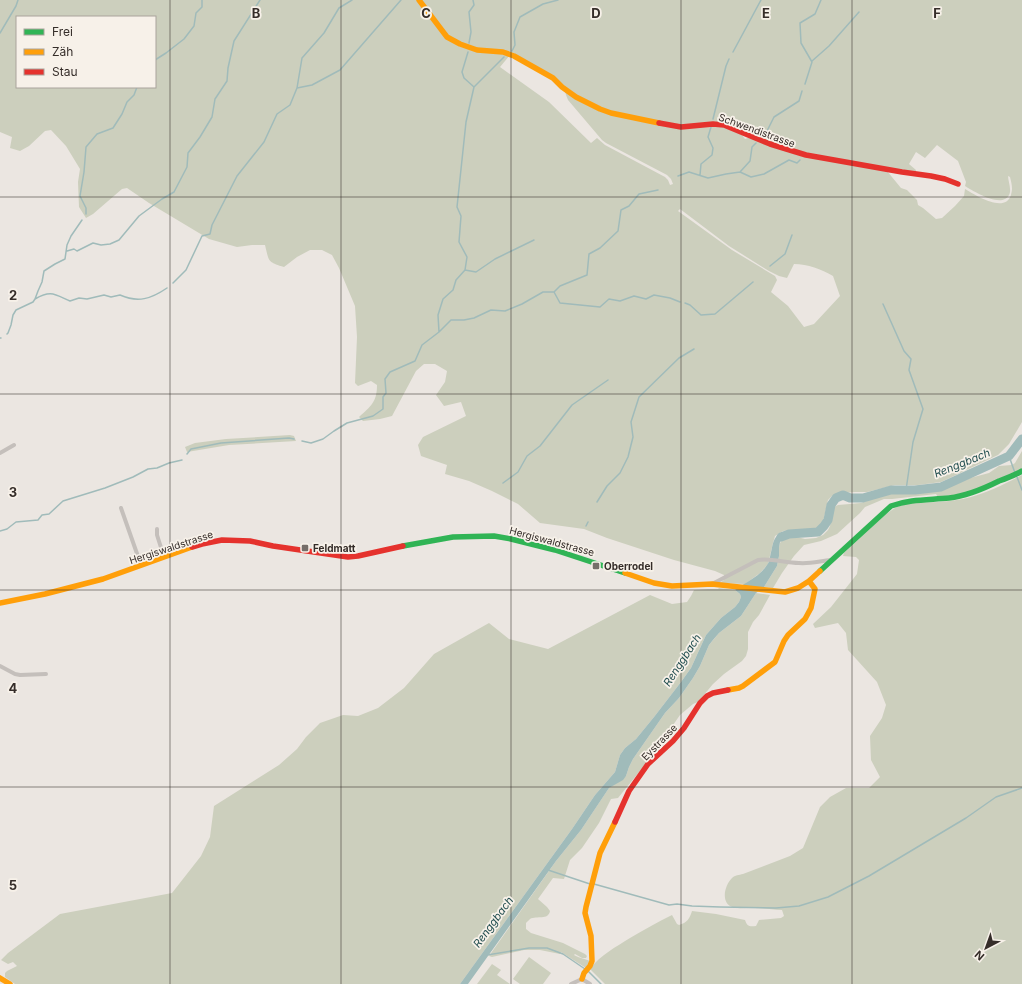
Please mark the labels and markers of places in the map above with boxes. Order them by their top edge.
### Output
place label: Feldmatt [313,542,356,554]
marker: Feldmatt [300,543,310,553]
place label: Oberrodel [604,560,653,572]
marker: Oberrodel [591,561,601,571]

